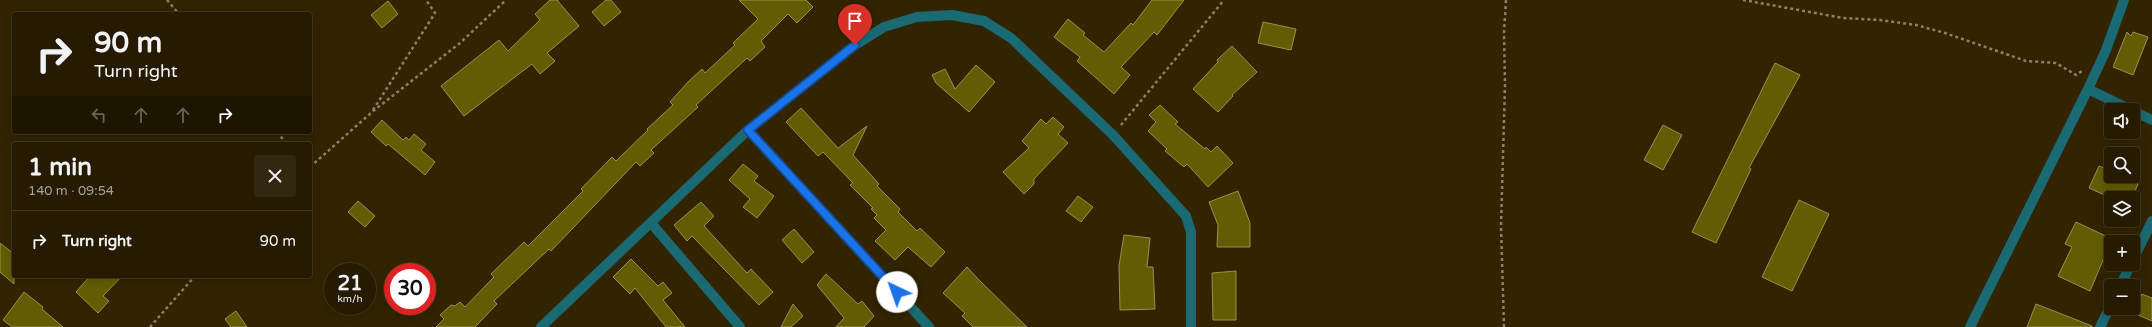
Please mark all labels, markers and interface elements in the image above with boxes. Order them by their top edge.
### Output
pin [838,4,872,45]
icon: arrive [844,10,866,32]
text: 90 m [94,26,162,60]
icon: right [28,28,80,80]
text: Turn right [94,60,178,82]
map controls [2104,103,2140,315]
button: sound [2104,103,2140,139]
icon: left [88,104,110,126]
icon: ahead [130,104,152,126]
icon: ahead [172,104,194,126]
icon: right [214,104,236,126]
button: search [2104,147,2140,183]
text: 1 min [28,153,92,182]
button: close [254,155,296,197]
text: 140 m · 09:54 [28,183,114,199]
button: layers [2104,191,2140,227]
icon: right [28,230,50,252]
text: Turn right [62,232,132,250]
text: 90 m [259,232,296,250]
button: + [2104,235,2140,271]
speed limit sign: 30 [384,263,436,315]
position arrow [876,271,918,313]
text: 21 [337,272,363,296]
button: − [2104,279,2140,315]
text: km/h [337,293,363,305]

